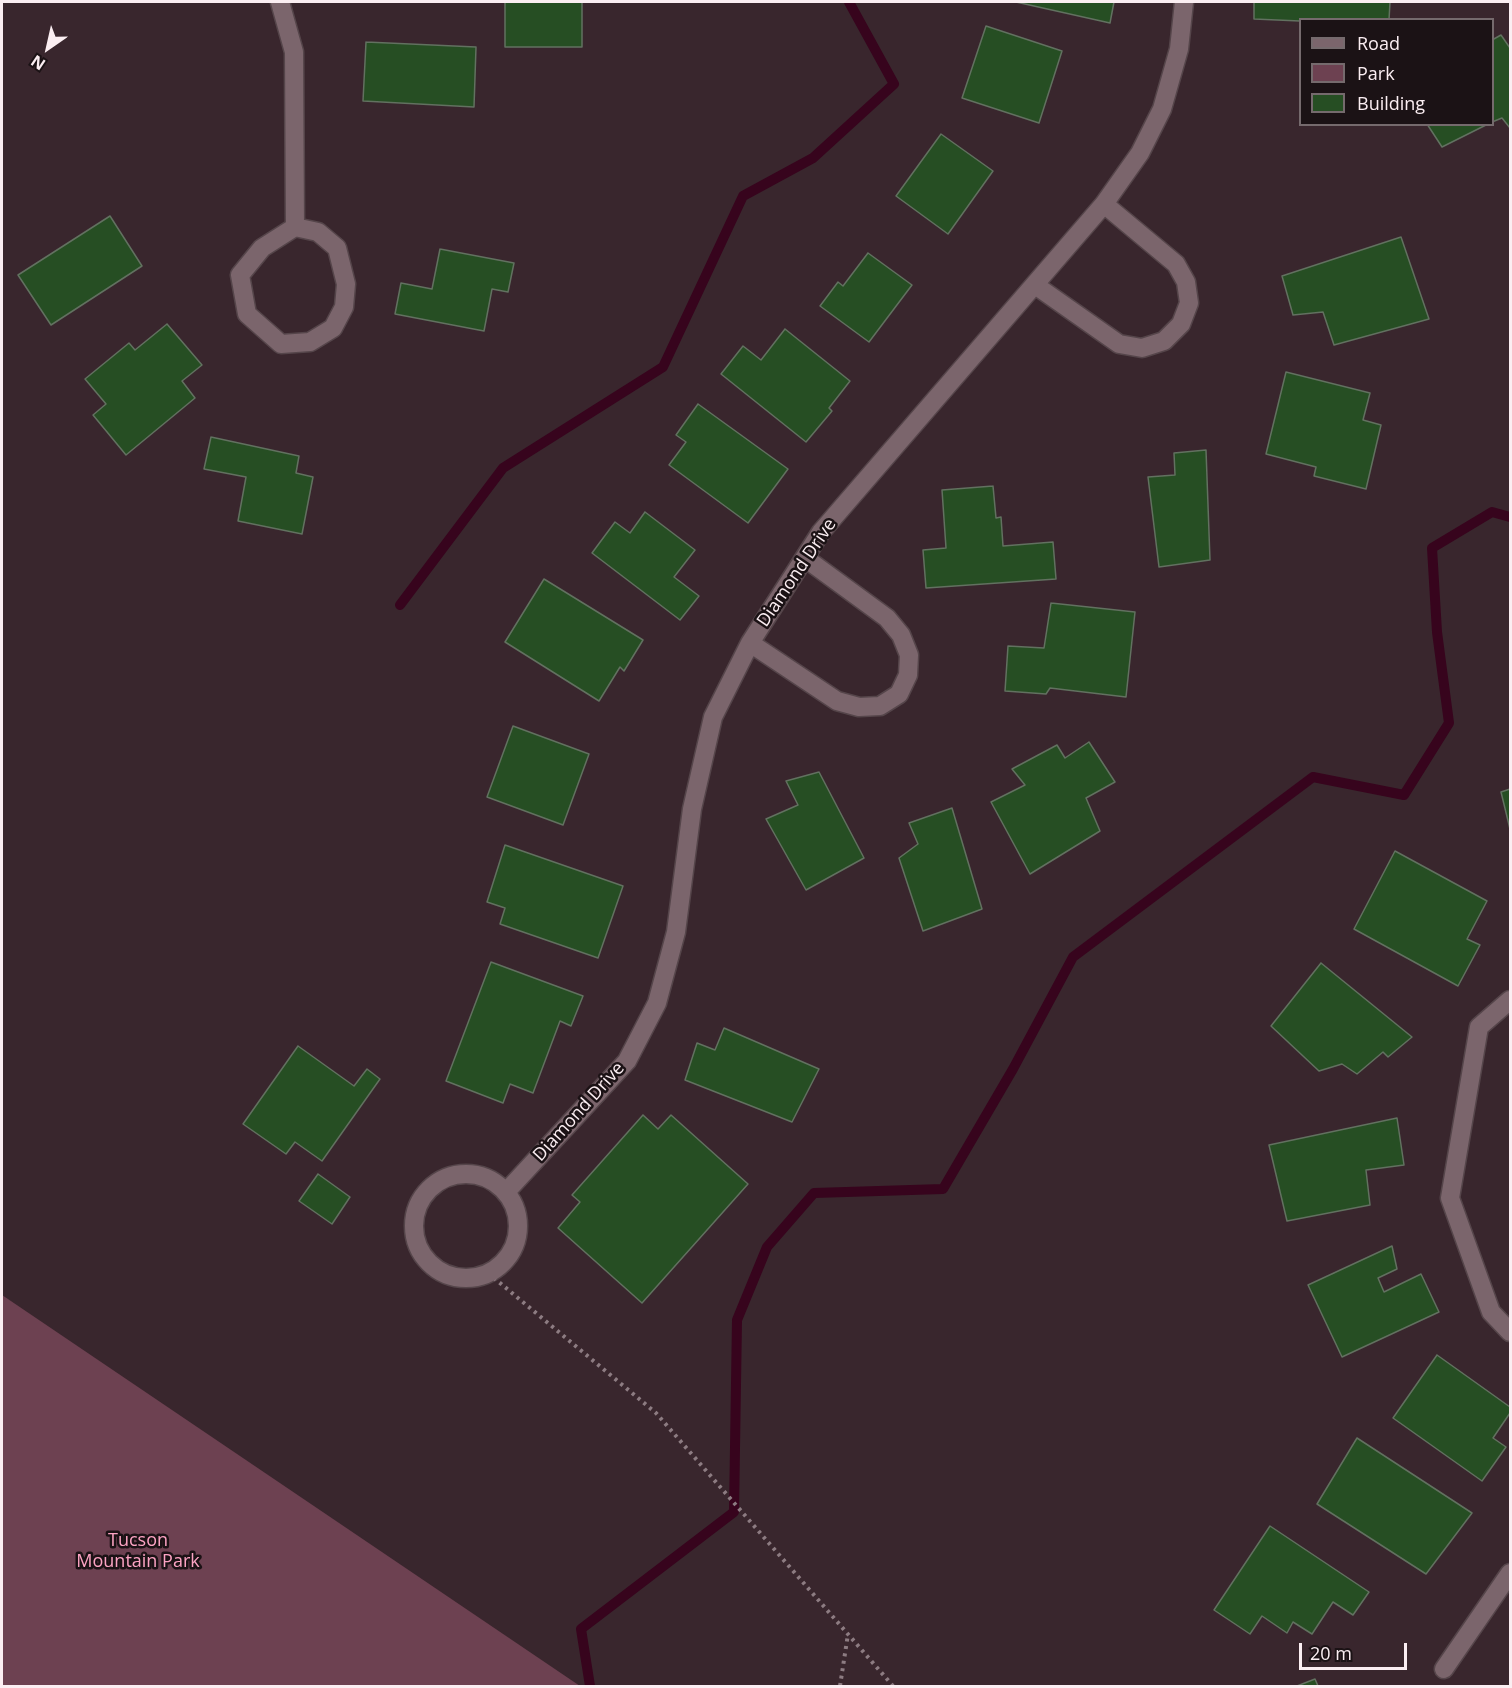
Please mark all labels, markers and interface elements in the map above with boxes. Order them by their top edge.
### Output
north arrow [18,18,78,78]
legend [1299,18,1494,126]
text: Road [1357,31,1400,55]
text: N [26,50,49,76]
text: Park [1357,61,1395,85]
text: Building [1357,91,1425,115]
street label: Diamond Drive [753,515,841,631]
street label: Diamond Drive [529,1058,629,1166]
park label: Tucson Mountain Park [76,1530,200,1572]
scale bar [1302,1631,1410,1669]
text: 20 m [1310,1641,1352,1665]

